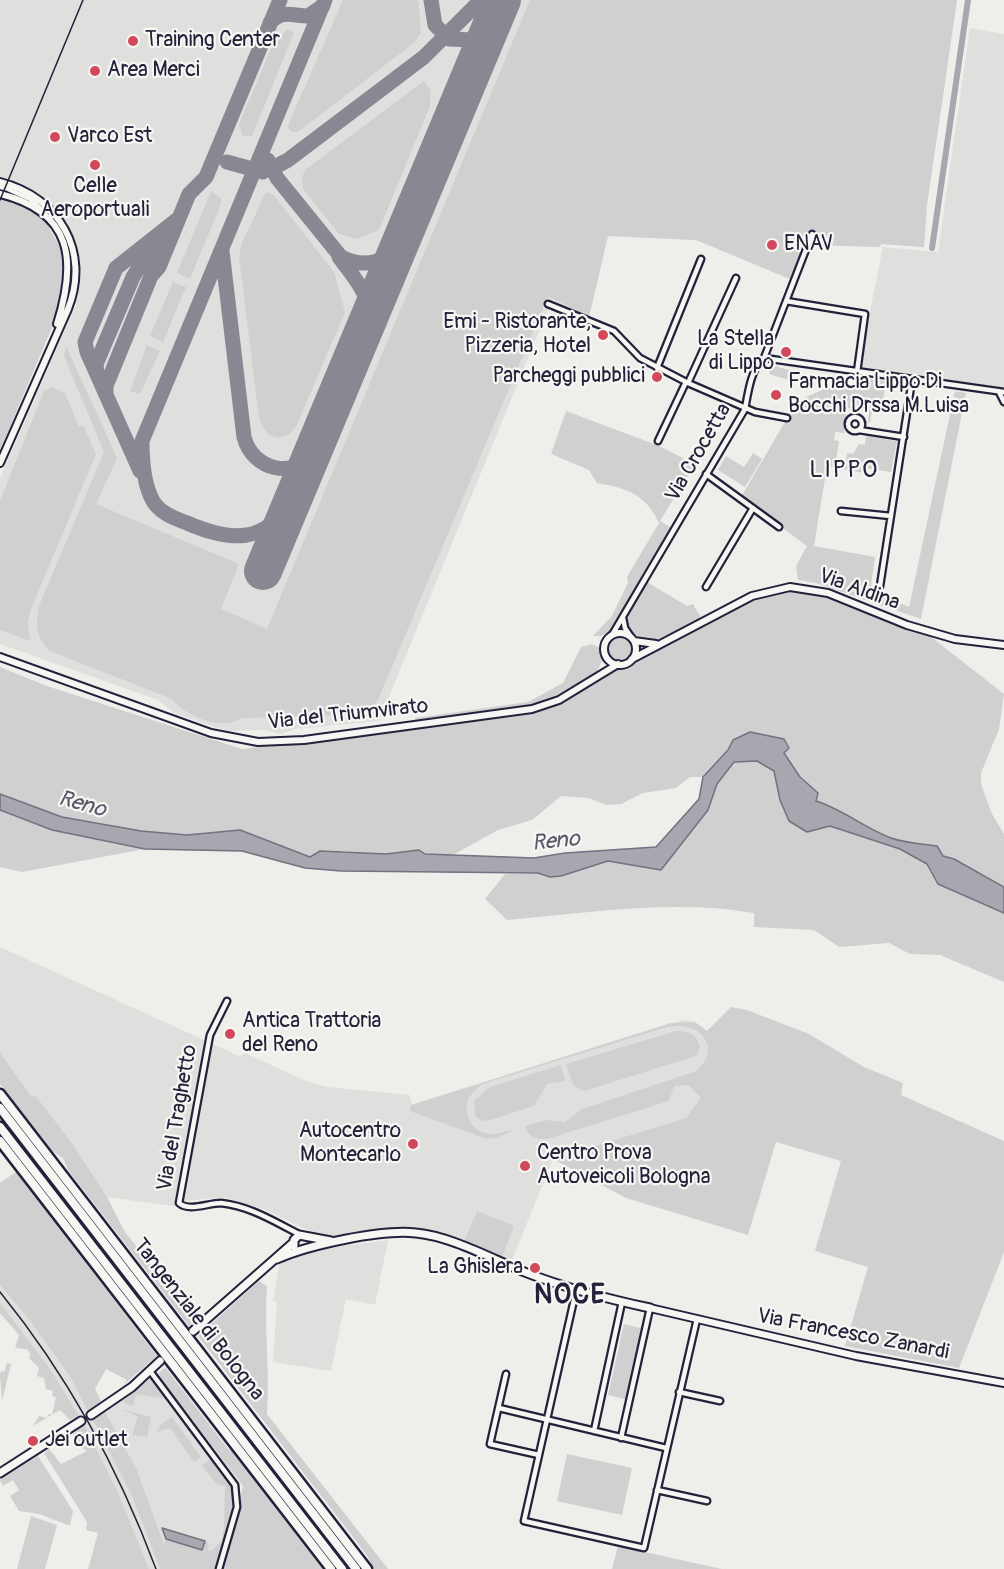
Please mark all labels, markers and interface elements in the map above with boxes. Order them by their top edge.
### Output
place label: Training Center [145,28,280,54]
marker: Training Center [126,34,140,48]
place label: Area Merci [107,58,200,84]
marker: Area Merci [88,64,102,78]
place label: Varco Est [67,124,152,150]
marker: Varco Est [48,130,62,144]
marker: Celle Aeroportuali [88,158,102,172]
place label: Celle Aeroportuali [41,174,149,224]
place label: ENAV [784,232,833,258]
marker: ENAV [765,238,779,252]
place label: Emi - Ristorante, Pizzeria, Hotel [443,310,591,360]
place label: La Stella di Lippo [697,327,774,377]
marker: Emi - Ristorante, Pizzeria, Hotel [596,328,610,342]
marker: La Stella di Lippo [779,345,793,359]
place label: Parcheggi pubblici [492,364,645,390]
marker: Parcheggi pubblici [650,370,664,384]
place label: Farmacia Lippo Di Bocchi Drssa M.Luisa [788,370,969,420]
marker: Farmacia Lippo Di Bocchi Drssa M.Luisa [769,388,783,402]
street label: Via Crocetta [661,399,737,507]
district label: LIPPO [809,457,879,485]
street label: Via Aldina [815,564,903,616]
street label: Via del Triumvirato [266,694,430,736]
water label: Reno [55,786,109,824]
water label: Reno [531,826,581,858]
place label: Antica Trattoria del Reno [242,1009,381,1059]
marker: Antica Trattoria del Reno [223,1027,237,1041]
street label: Via del Traghetto [153,1043,203,1193]
place label: Autocentro Montecarlo [299,1119,401,1169]
marker: Autocentro Montecarlo [406,1137,420,1151]
place label: Centro Prova Autoveicoli Bologna [537,1141,711,1191]
marker: Centro Prova Autoveicoli Bologna [518,1159,532,1173]
street label: Tangenziale di Bologna [127,1234,269,1406]
place label: La Ghislera [427,1255,523,1281]
marker: La Ghislera [528,1261,542,1275]
district label: NOCE [534,1280,606,1312]
street label: Via Francesco Zanardi [755,1304,951,1366]
place label: Jei outlet [45,1428,128,1454]
marker: Jei outlet [26,1434,40,1448]

